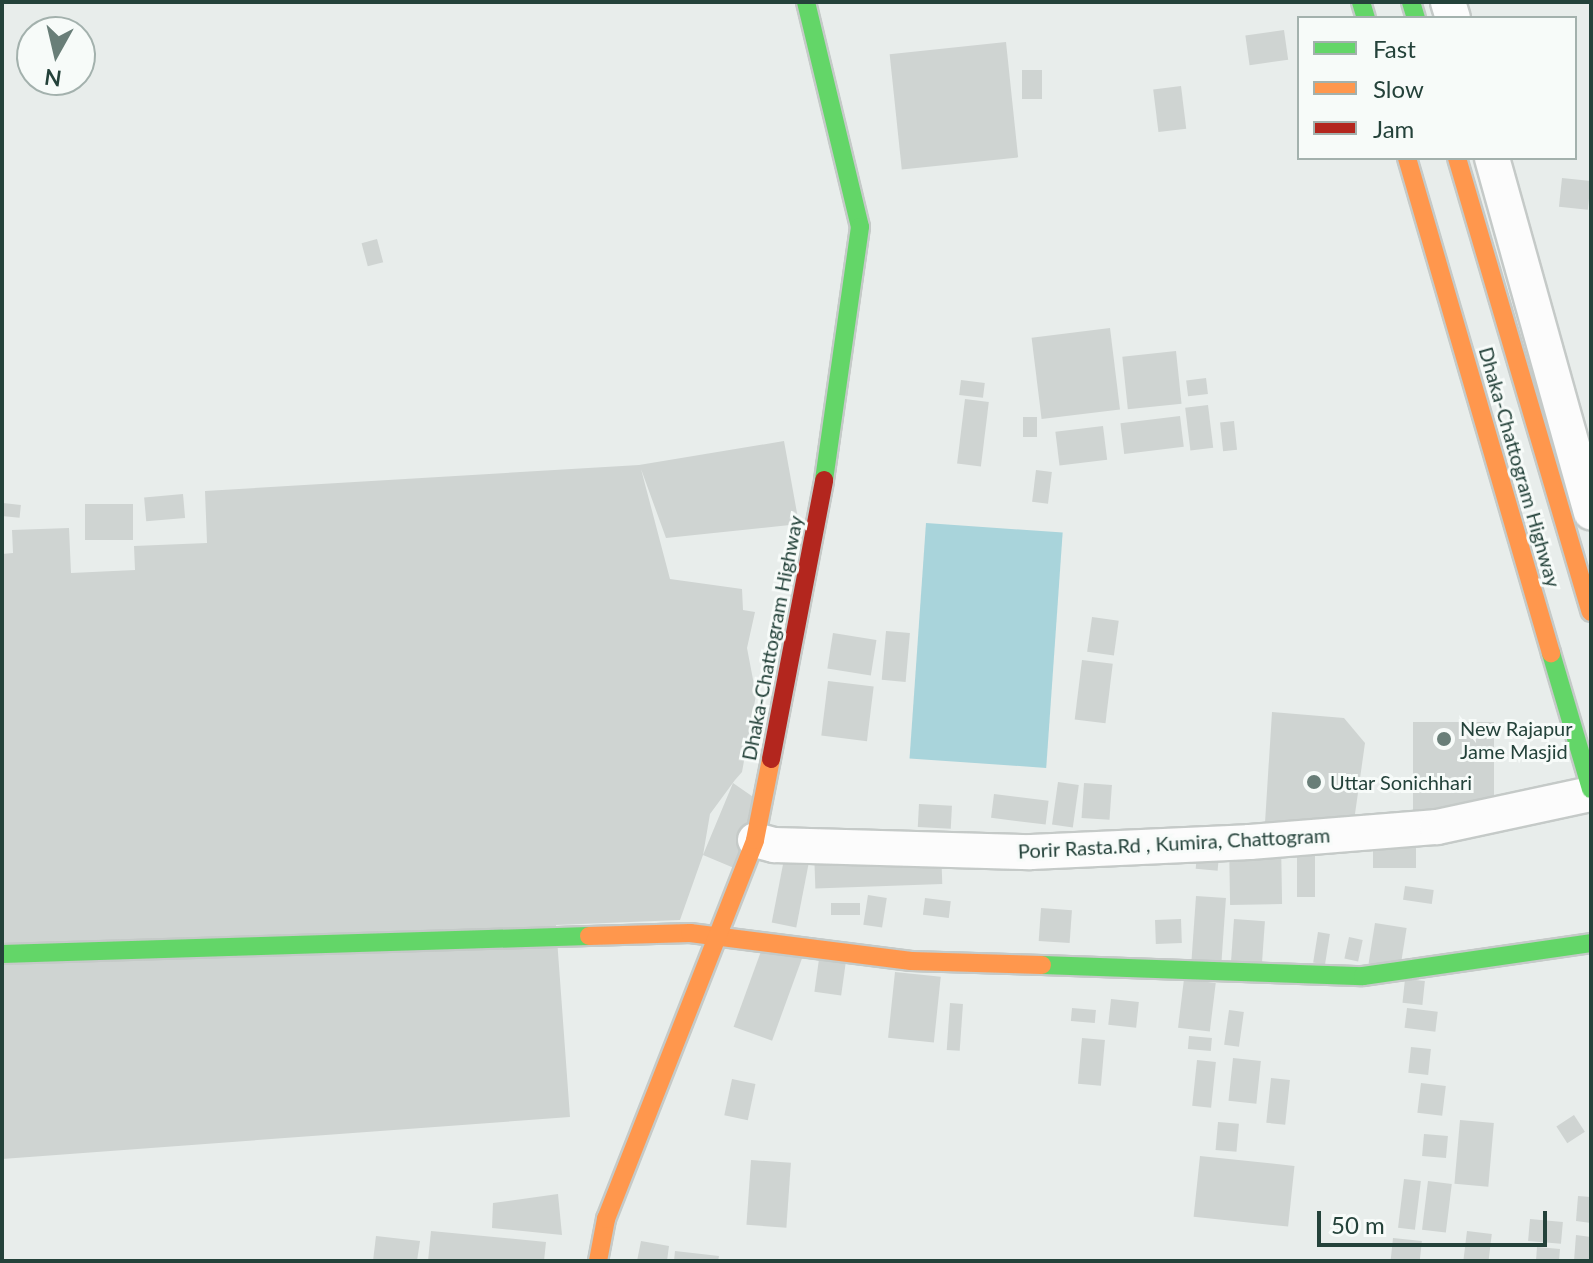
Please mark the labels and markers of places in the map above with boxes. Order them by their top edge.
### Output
place label: New Rajapur Jame Masjid [1460,716,1573,763]
marker: New Rajapur Jame Masjid [1435,730,1453,748]
place label: Uttar Sonichhari [1330,770,1472,794]
marker: Uttar Sonichhari [1305,773,1323,791]

